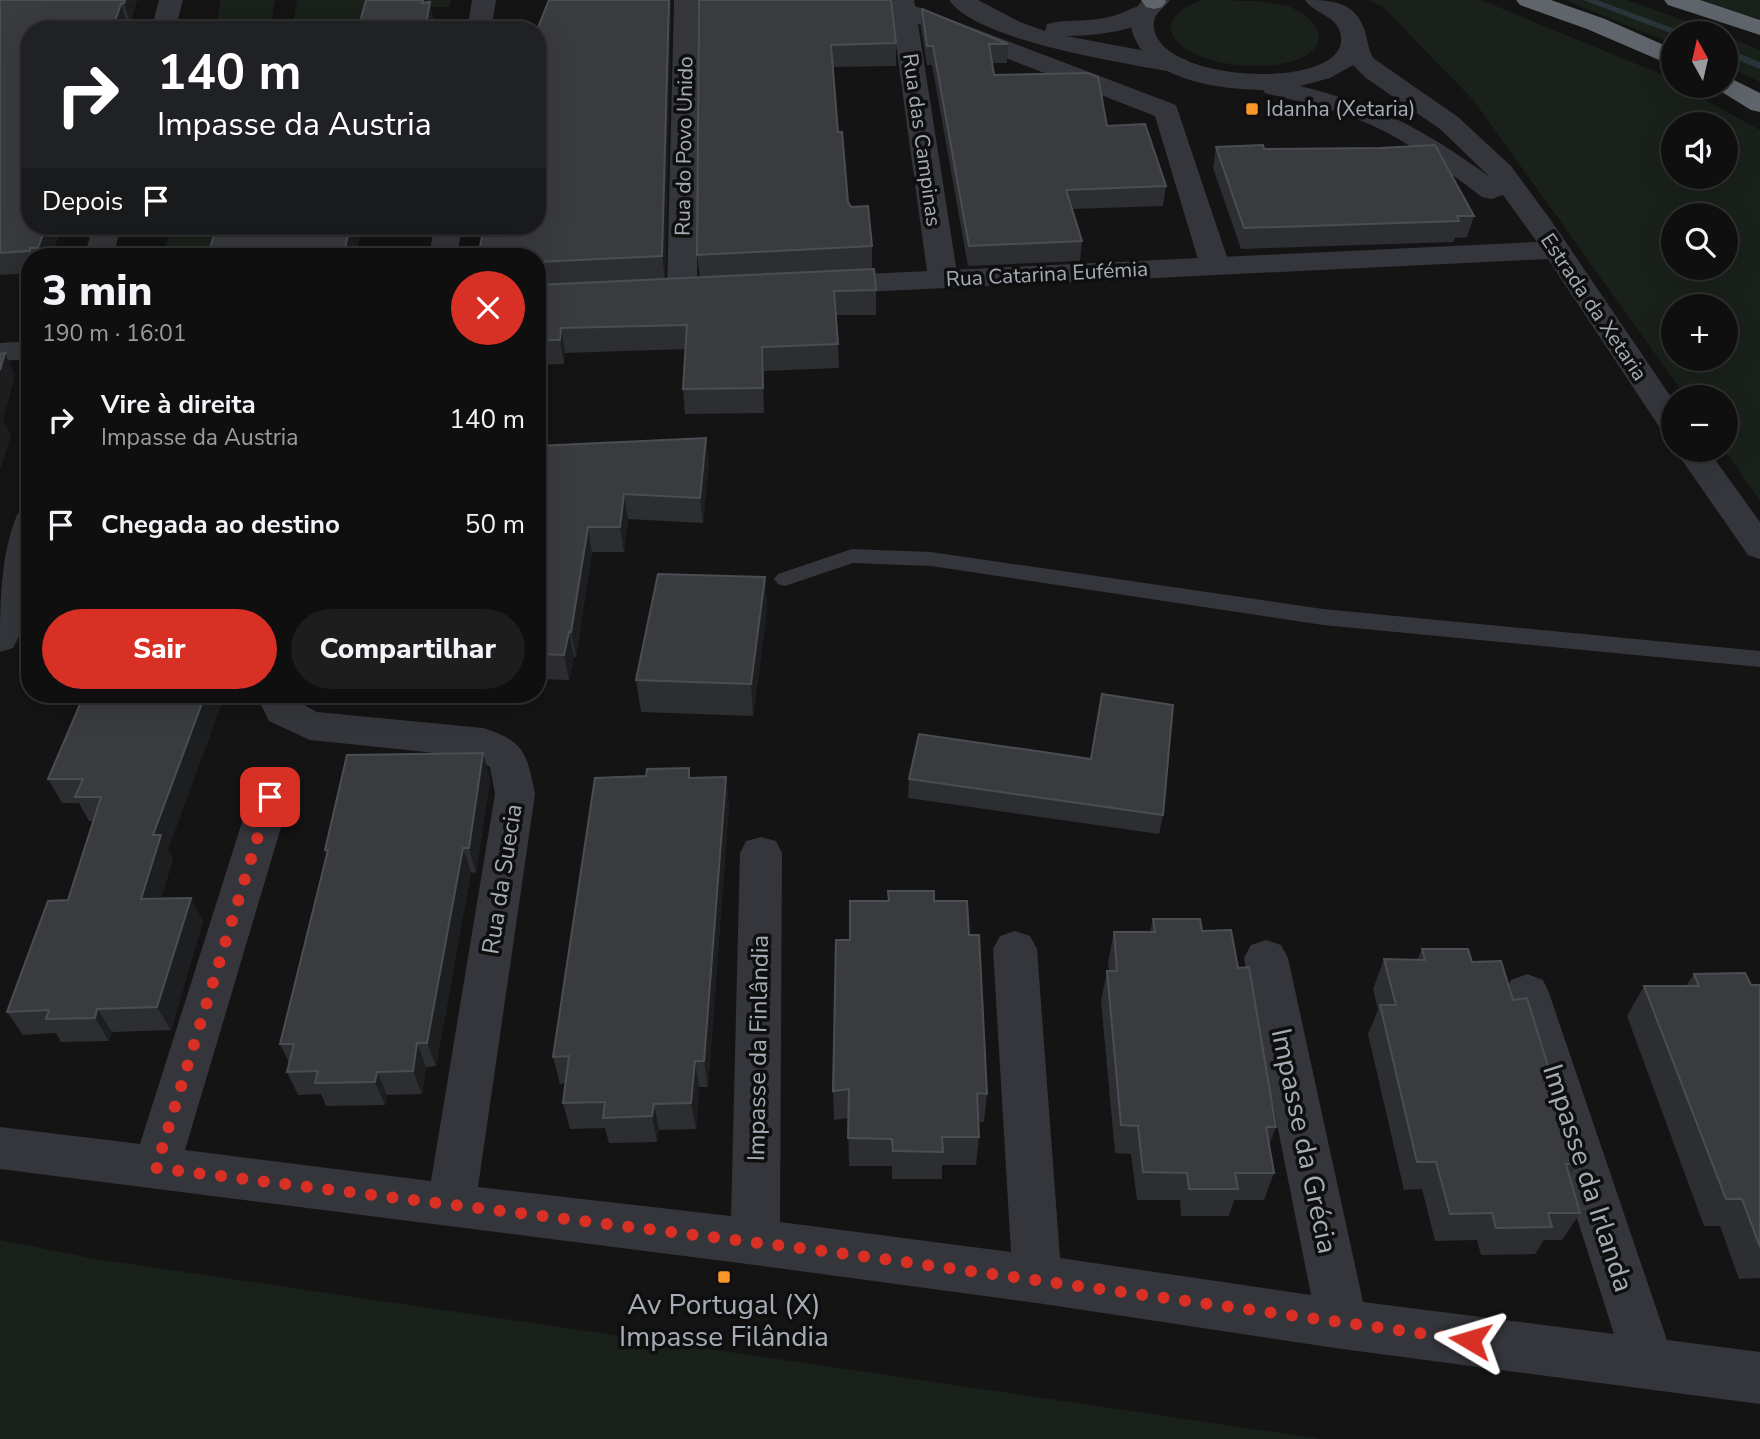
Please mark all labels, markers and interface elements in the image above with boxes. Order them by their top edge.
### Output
north arrow [1661,21,1738,98]
map controls [1661,21,1738,462]
text: 140 m [157,39,301,106]
icon: right [42,49,133,140]
street label: Rua das Campinas [896,52,948,228]
street label: Rua do Povo Unido [668,56,700,236]
place label: Idanha (Xetaria) [1266,95,1415,123]
marker: Idanha (Xetaria) [1244,101,1260,117]
text: Impasse da Austria [157,103,432,146]
button: sound [1661,112,1738,189]
icon: arrive [137,182,175,220]
text: Depois [42,184,123,219]
button: search [1661,203,1738,280]
street label: Estrada da Xetaria [1534,228,1654,386]
street label: Rua Catarina Eufémia [945,255,1149,293]
text: 3 min [42,263,152,320]
button: close [451,271,525,345]
button: + [1661,294,1738,371]
text: 190 m · 16:01 [42,318,187,349]
button: − [1661,385,1738,462]
text: Vire à direita [101,387,256,422]
icon: right [42,401,80,439]
text: 140 m [449,402,525,437]
text: Impasse da Austria [101,422,298,453]
icon: arrive [42,506,80,544]
text: Chegada ao destino [101,507,340,542]
text: 50 m [465,507,525,542]
button: Sair [42,609,277,689]
button: Compartilhar [291,609,525,689]
pin [240,767,300,827]
icon: arrive [251,778,289,816]
street label: Rua da Suecia [474,802,530,956]
street label: Impasse da Finlândia [740,935,776,1161]
street label: Impasse da Grécia [1262,1025,1346,1257]
street label: Impasse da Irlanda [1533,1059,1643,1297]
marker: Av Portugal (X) Impasse Filândia [716,1269,732,1285]
place label: Av Portugal (X) Impasse Filândia [619,1286,829,1356]
position arrow [1433,1303,1507,1377]

